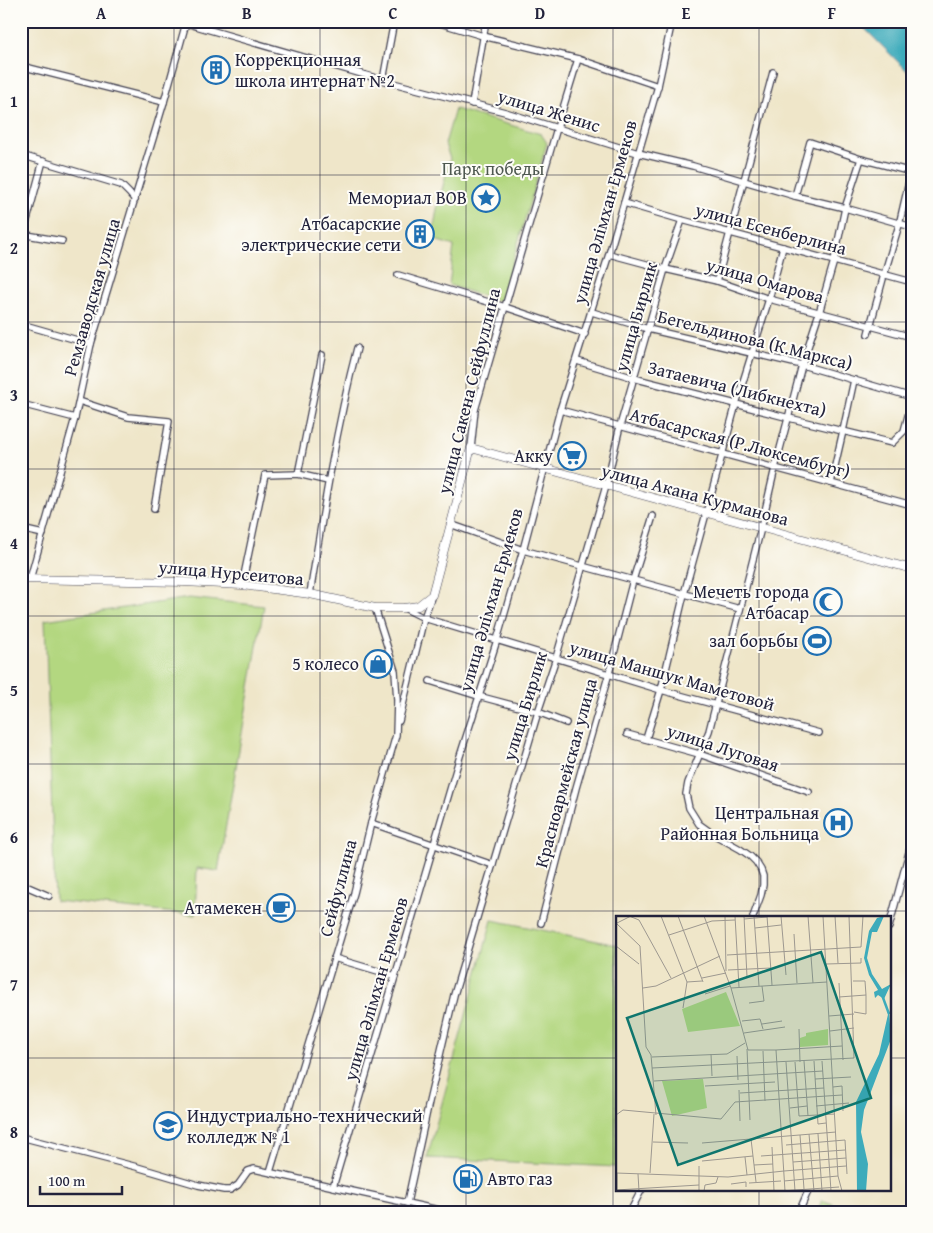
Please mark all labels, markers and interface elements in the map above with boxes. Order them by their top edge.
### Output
text: A [96,1,107,25]
text: B [242,1,252,25]
text: C [388,1,398,25]
text: D [535,1,545,25]
text: E [682,1,691,25]
text: F [828,1,836,25]
place label: Коррекционная школа интернат №2 [235,46,395,94]
building icon: Коррекционная школа интернат №2 [201,55,231,85]
street label: улица Женис [494,82,604,139]
text: 1 [10,89,18,113]
street label: улица Әлімхан Ермеков [565,117,644,308]
park label: Парк победы [442,155,545,182]
place icon: Мемориал ВОВ [471,183,501,213]
place label: Мемориал ВОВ [348,184,467,211]
street label: улица Есенберлина [692,195,850,262]
place label: Атбасарские электрические сети [241,210,401,258]
street label: Ремзаводская улица [56,215,127,379]
building icon: Атбасарские электрические сети [405,219,435,249]
text: 2 [10,236,18,260]
street label: улица Омарова [702,251,827,310]
street label: улица Бирлик [607,258,664,376]
street label: улица Сакена Сейфуллина [430,285,507,498]
street label: Бегельдинова (К.Маркса) [655,302,855,377]
street label: Затаевича (Либкнехта) [645,353,829,424]
text: 3 [10,383,18,407]
street label: Атбасарская (Р.Люксембург) [627,400,853,485]
supermarket icon: Акку [557,441,587,471]
place label: Акку [514,442,553,469]
street label: улица Акана Курманова [598,456,792,533]
street label: улица Әлімхан Ермеков [451,505,530,696]
text: 4 [10,531,18,555]
street label: улица Нурсеитова [156,553,305,592]
place label: Мечеть города Атбасар [693,578,809,626]
mosque icon: Мечеть города Атбасар [813,587,843,617]
sports icon: зал борьбы [802,626,832,656]
place label: зал борьбы [709,627,798,654]
street label: улица Маншук Маметовой [565,633,778,718]
street label: улица Бирлик [495,647,554,765]
shop icon: 5 колесо [363,649,393,679]
place label: 5 колесо [292,650,359,677]
street label: Красноармейская улица [527,675,604,870]
text: 5 [10,678,18,702]
street label: улица Луговая [663,716,783,778]
place label: Центральная Районная Больница [661,799,819,847]
hospital icon: Центральная Районная Больница [823,808,853,838]
text: 6 [10,825,18,849]
street label: Сейфуллина [312,836,364,940]
cafe icon: Атамекен [266,893,296,923]
place label: Атамекен [184,894,262,921]
street label: улица Әлімхан Ермеков [336,894,415,1085]
inset map [616,916,890,1190]
text: 7 [10,972,18,996]
place label: Индустриально-технический колледж № 1 [187,1102,423,1150]
school or university icon: Индустриально-технический колледж № 1 [153,1111,183,1141]
text: 8 [10,1120,18,1144]
scale bar [40,1163,122,1195]
fuel station icon: Авто газ [453,1164,483,1194]
place label: Авто газ [487,1165,553,1192]
text: 100 m [48,1170,86,1191]

